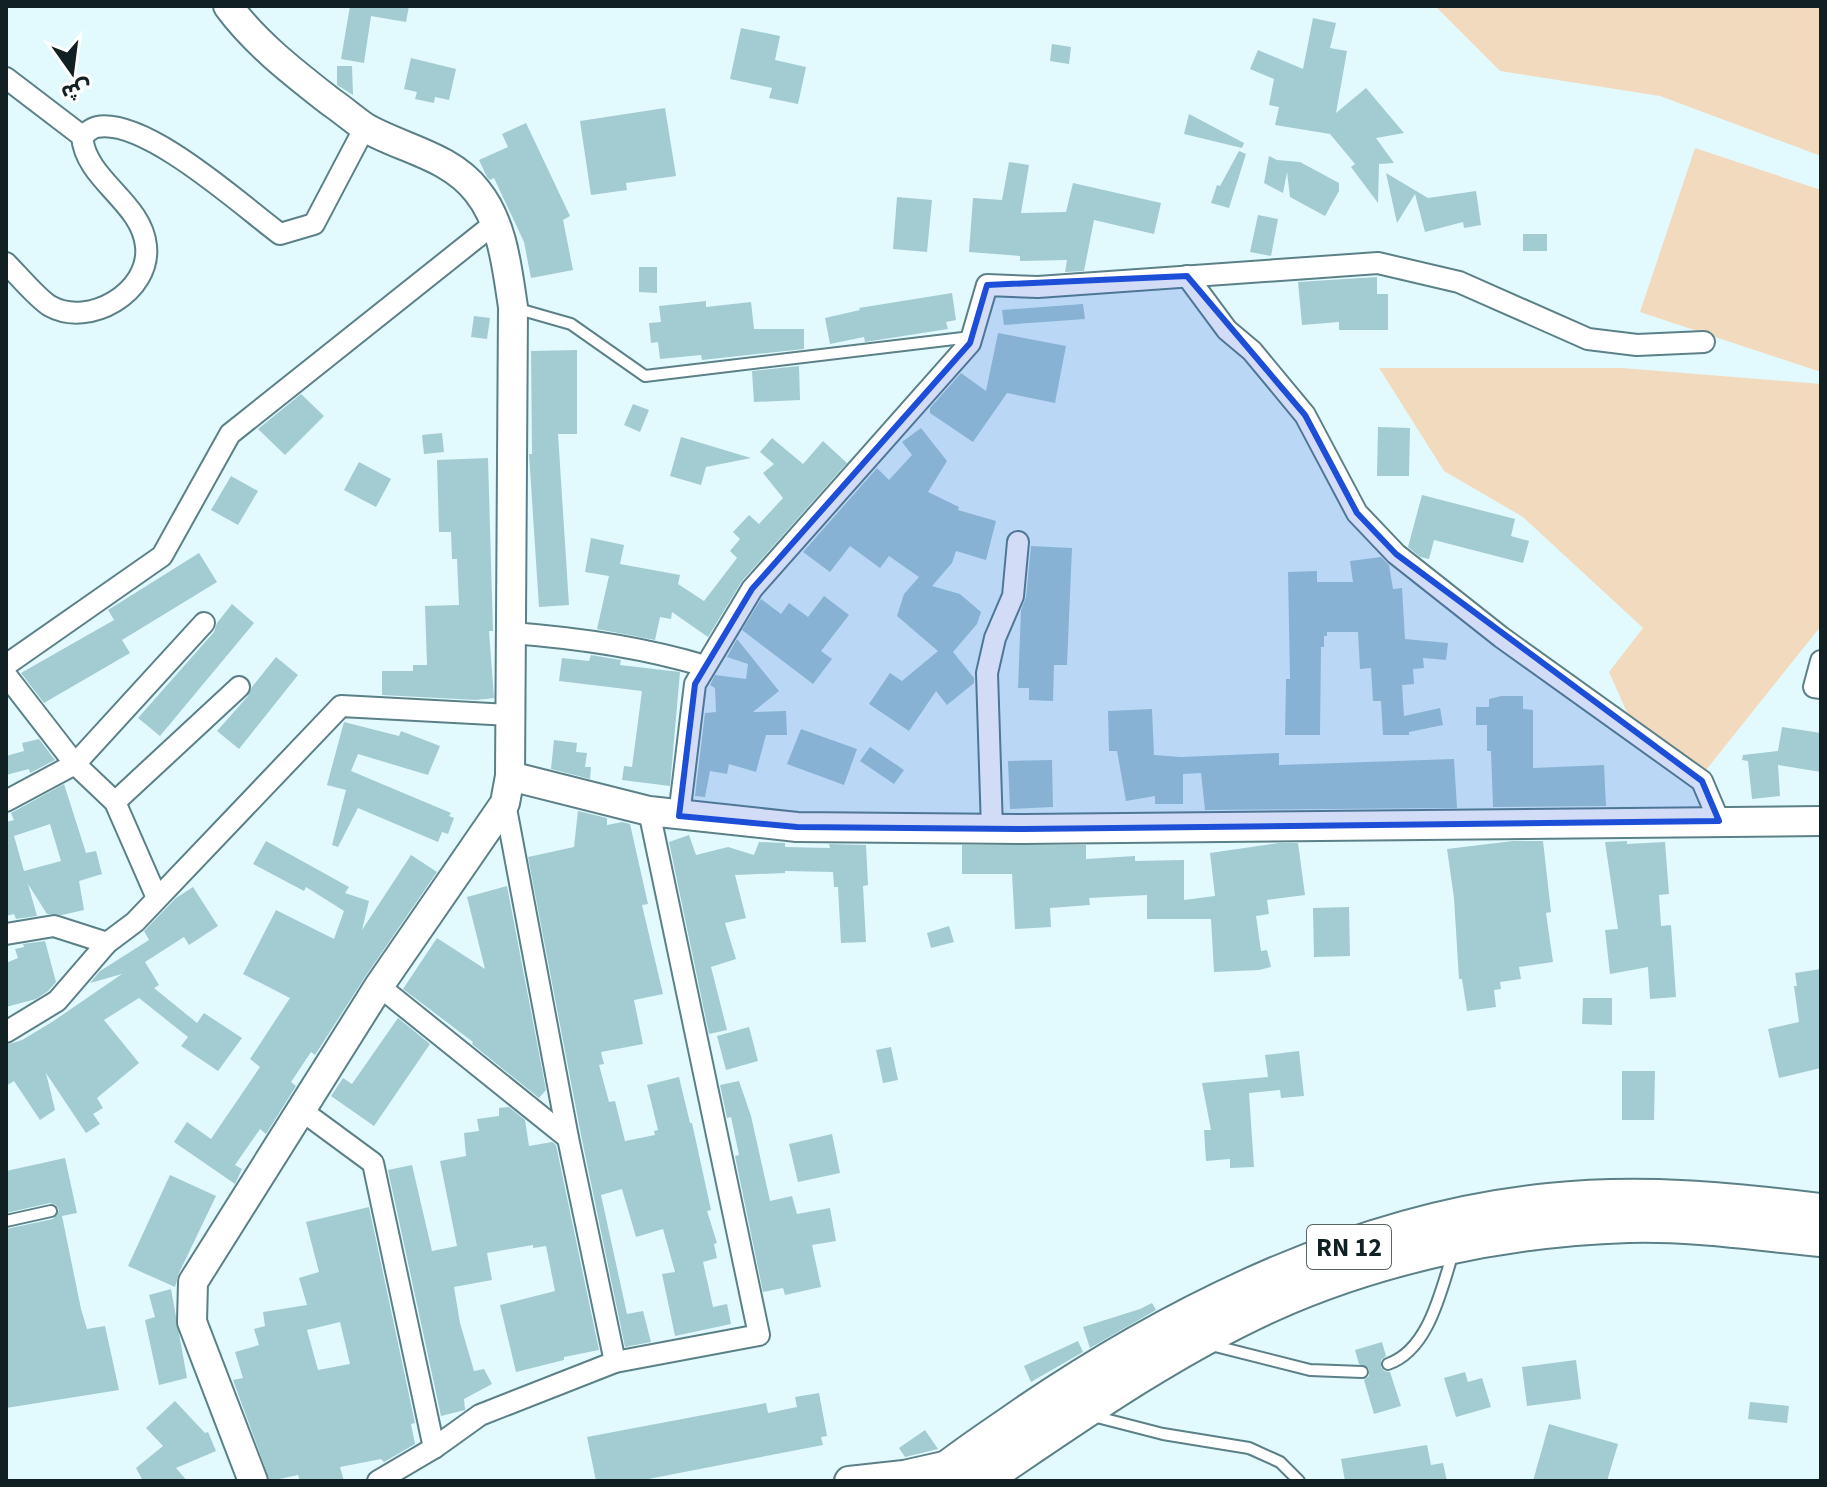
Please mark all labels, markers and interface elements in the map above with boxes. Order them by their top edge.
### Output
north arrow [32,32,112,112]
text: ش [58,71,95,110]
road number: RN 12 [1307,1225,1391,1269]

